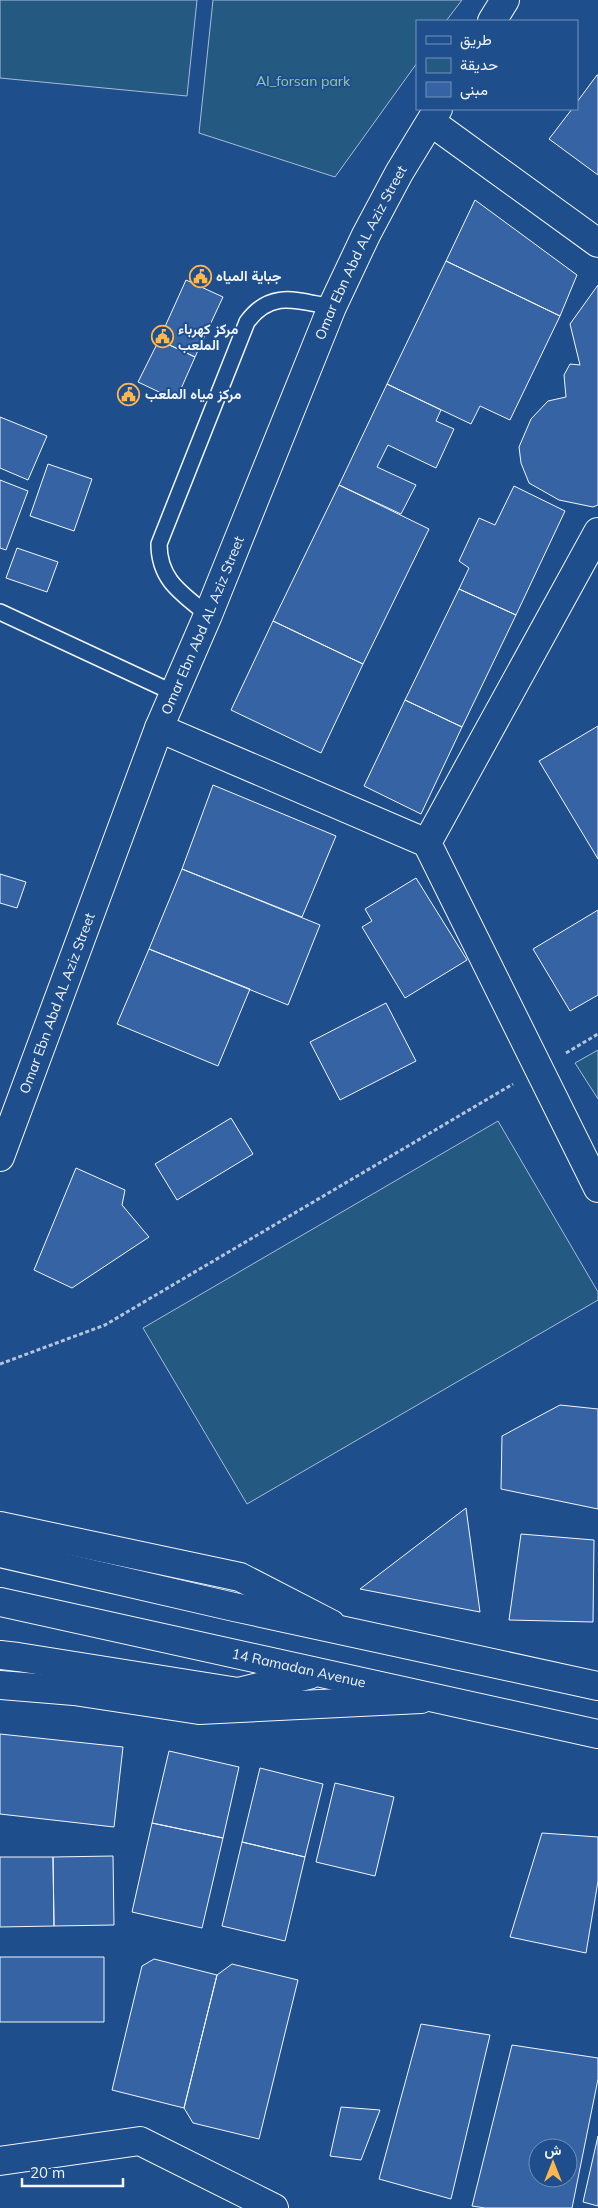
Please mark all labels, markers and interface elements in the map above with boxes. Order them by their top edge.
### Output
legend [416,20,578,110]
text: طريق [460,30,492,50]
text: حديقة [460,55,498,74]
park label: Al_forsan park [256,72,351,90]
text: مبنى [460,80,488,100]
street label: Omar Ebn Abd AL Aziz Street [311,162,411,342]
public building icon: جباية المياه [188,264,212,288]
place label: جباية المياه [216,267,282,285]
place label: مركز كهرباء الملعب [178,320,239,354]
public building icon: مركز كهرباء الملعب [150,325,174,349]
public building icon: مركز مياه الملعب [117,382,141,406]
place label: مركز مياه الملعب [145,385,242,403]
street label: Omar Ebn Abd AL Aziz Street [157,533,248,717]
street label: Omar Ebn Abd AL Aziz Street [15,910,99,1096]
street label: 14 Ramadan Avenue [230,1644,368,1691]
north arrow [528,2138,578,2188]
text: ش [545,2141,562,2159]
scale bar [22,2156,124,2188]
text: 20 m [30,2163,65,2182]

